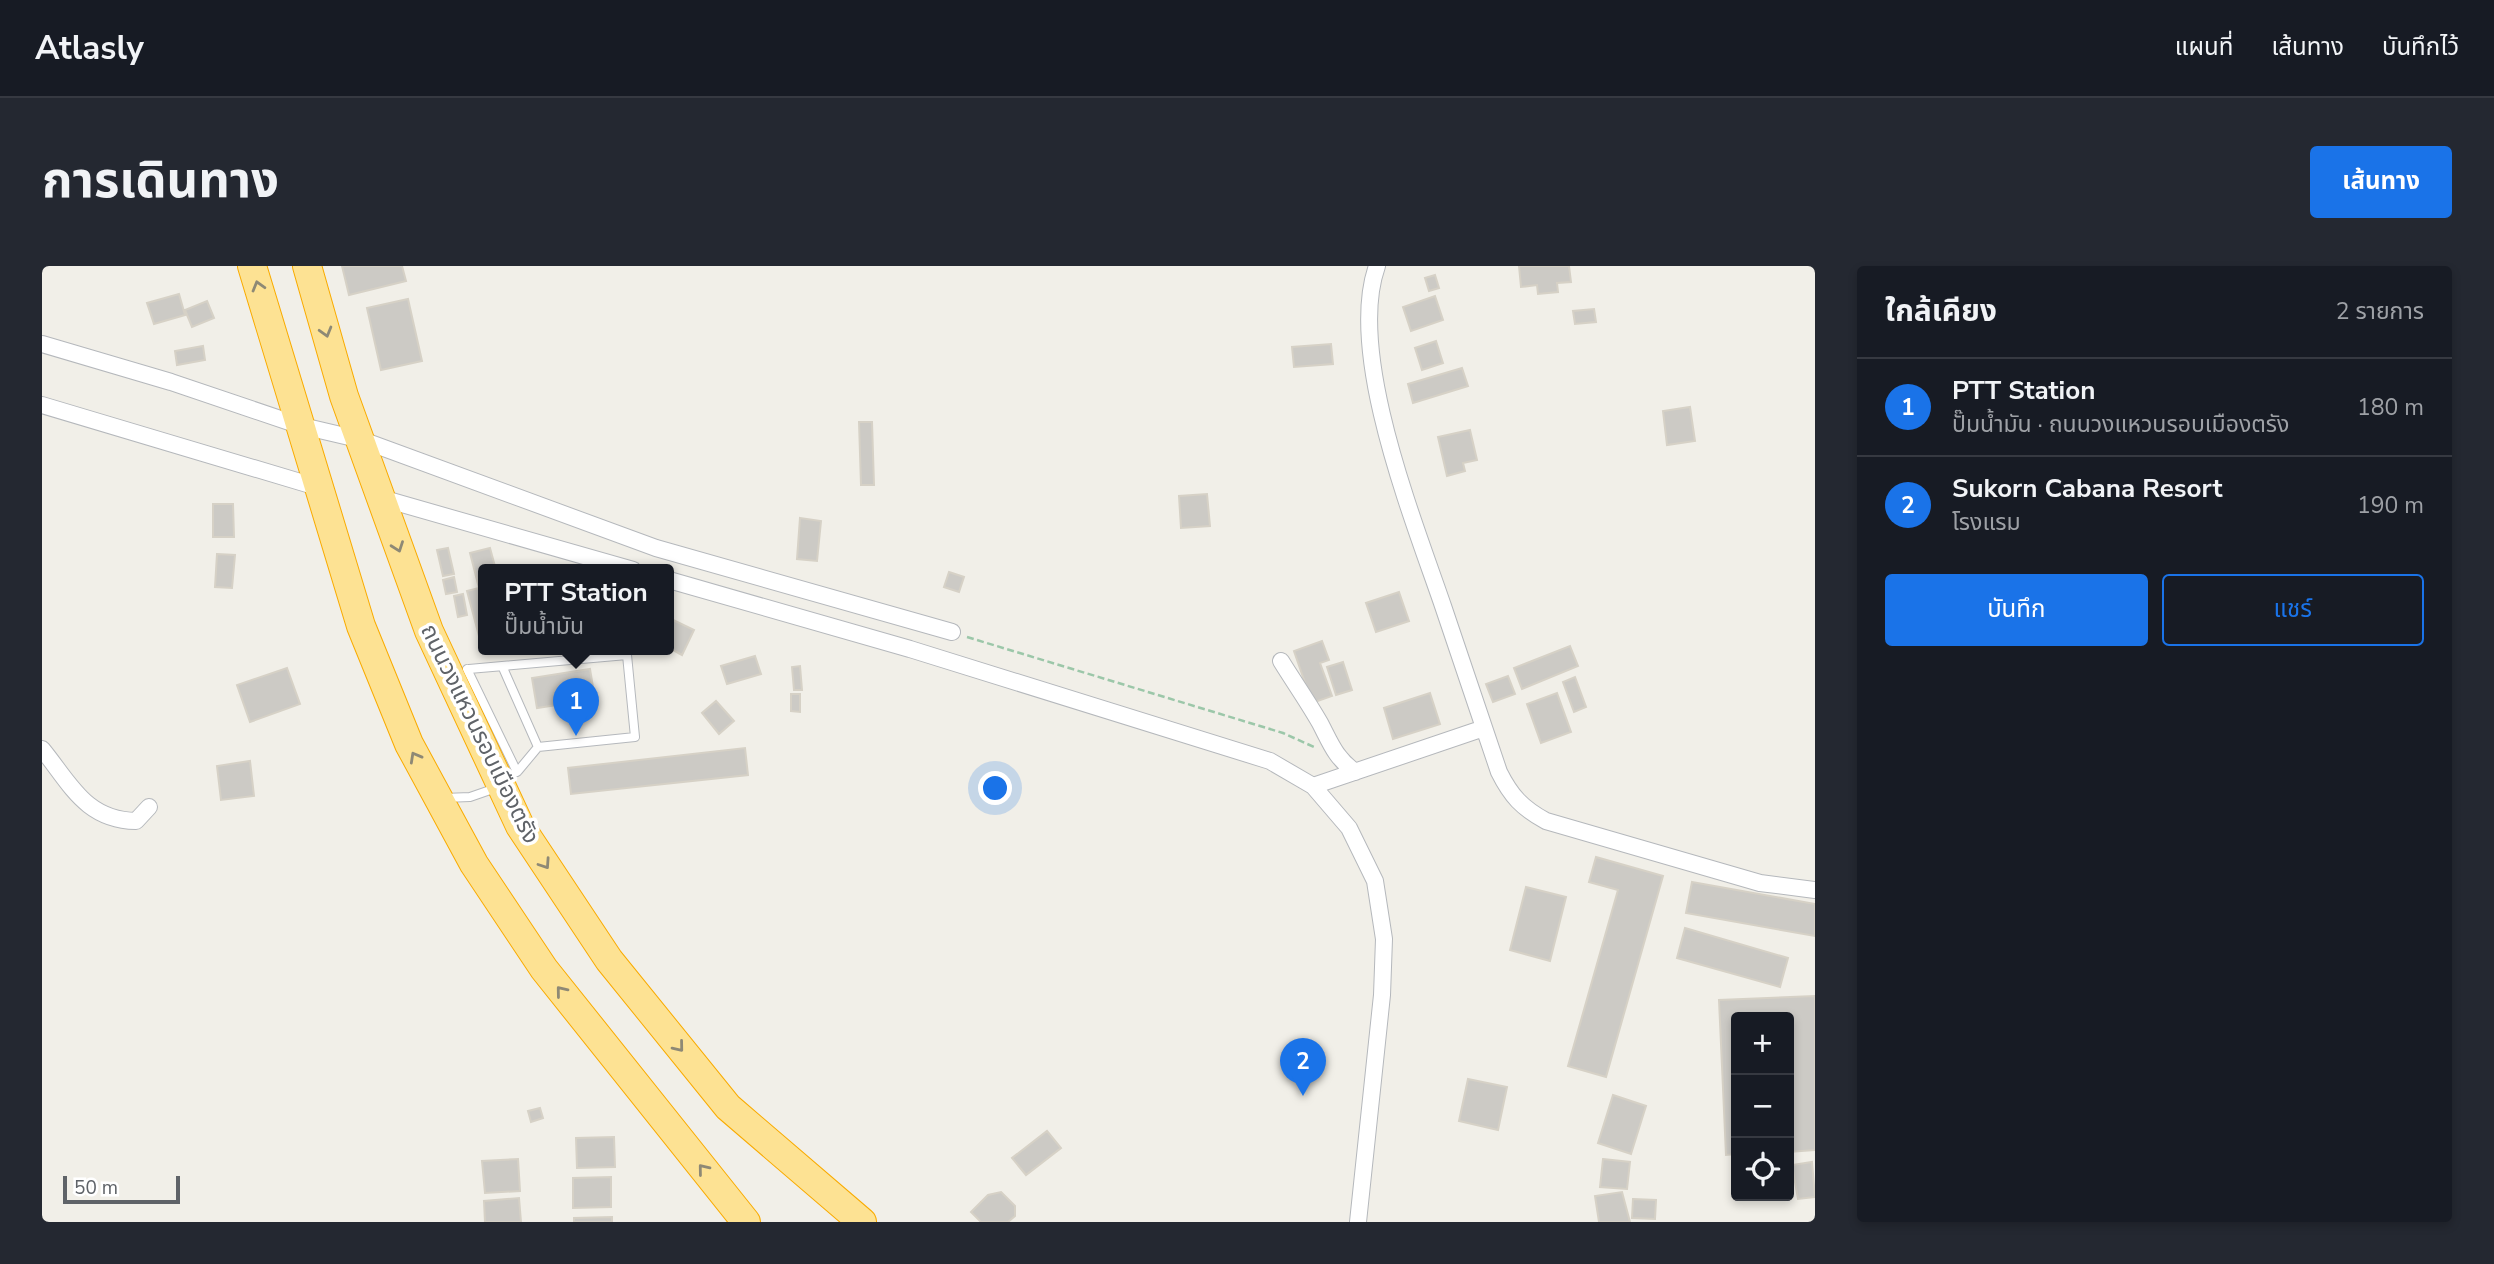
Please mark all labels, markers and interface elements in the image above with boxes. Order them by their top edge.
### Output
text: Atlasly [35,26,144,71]
text: แผนที่ [2175,31,2233,63]
text: เส้นทาง [2271,31,2344,63]
text: บันทึกไว้ [2382,31,2459,63]
button: เส้นทาง [2310,146,2452,218]
text: การเดินทาง [42,147,279,214]
one-way arrow [251,280,266,292]
text: ใกล้เคียง [1885,291,1997,332]
text: 2 รายการ [2336,296,2424,327]
one-way arrow [317,325,332,337]
text: PTT Station [1952,373,2095,408]
text: 1 [1901,392,1915,423]
text: 180 m [2357,392,2424,423]
text: ปั๊มน้ำมัน · ถนนวงแหวนรอบเมืองตรัง [1952,409,2289,440]
text: Sukorn Cabana Resort [1952,471,2222,506]
text: 2 [1901,490,1915,521]
text: 190 m [2357,490,2424,521]
text: โรงแรม [1952,507,2021,538]
one-way arrow [390,540,404,552]
popup [478,564,674,655]
button: บันทึก [1885,574,2148,646]
button: แชร์ [2162,574,2424,646]
text: PTT Station [504,575,648,610]
text: ปั๊มน้ำมัน [504,611,584,642]
street label: ถนนวงแหวนรอบเมืองตรัง [413,619,547,849]
pin: 1 [553,678,599,736]
one-way arrow [410,751,424,764]
your location [978,771,1012,805]
one-way arrow [537,856,549,869]
one-way arrow [557,987,570,999]
map controls [1731,1012,1794,1201]
button: + [1731,1012,1794,1075]
pin: 2 [1280,1038,1326,1096]
one-way arrow [671,1039,684,1052]
button: − [1731,1075,1794,1138]
button: locate [1731,1138,1794,1201]
one-way arrow [699,1164,712,1176]
scale bar [63,1173,180,1205]
text: 50 m [74,1175,118,1201]

